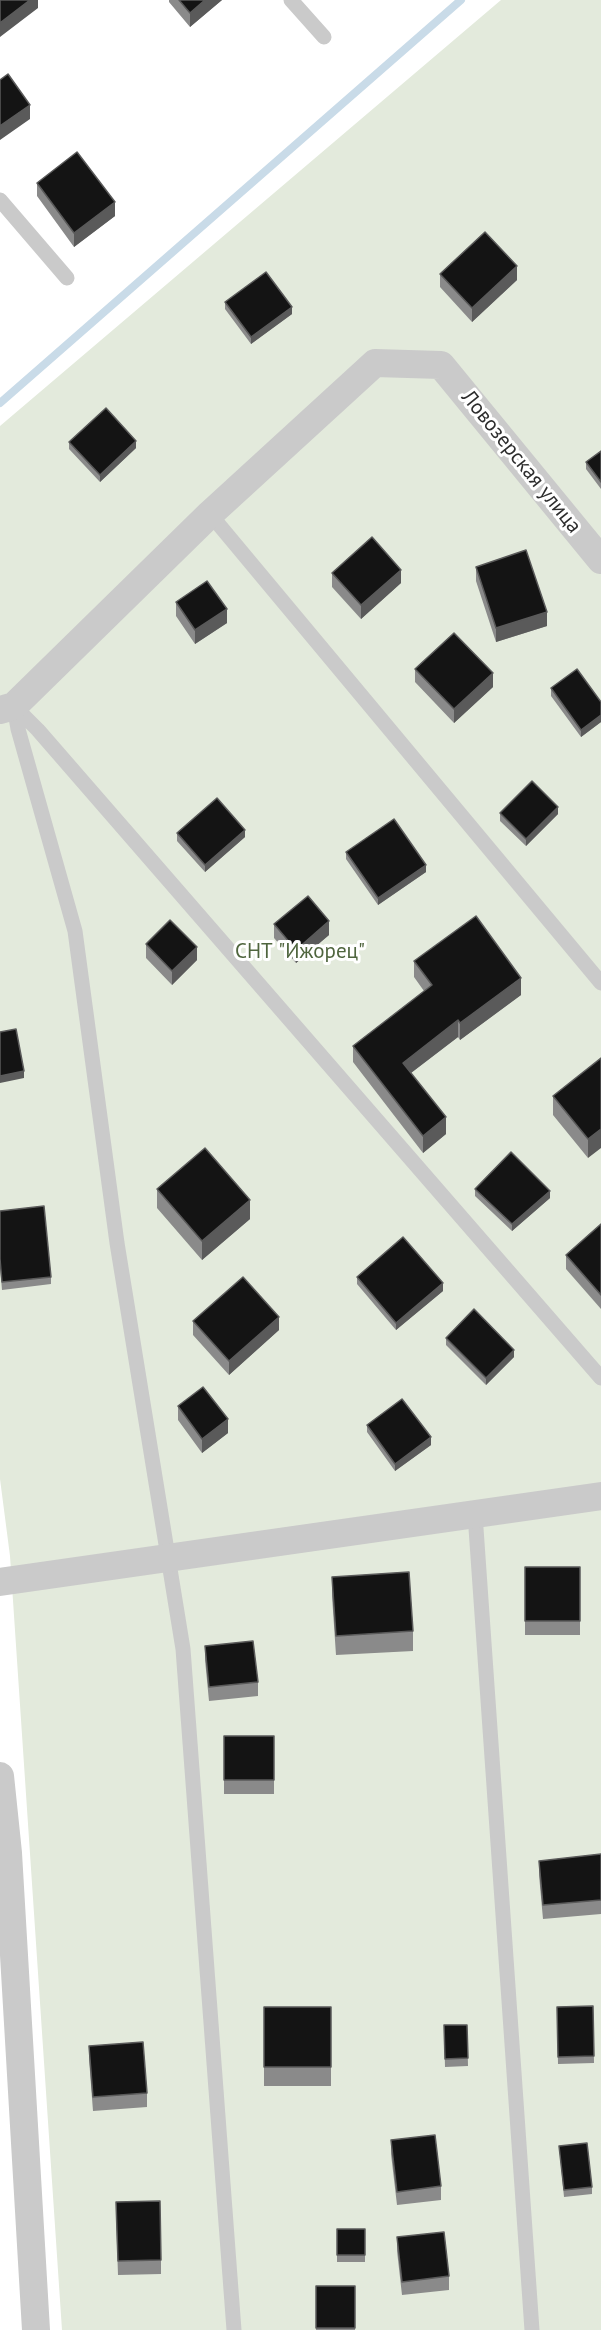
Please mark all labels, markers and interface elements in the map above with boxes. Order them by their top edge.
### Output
street label: Ловозерская улица [456,386,586,538]
park label: СНТ "Ижорец" [235,939,365,965]

